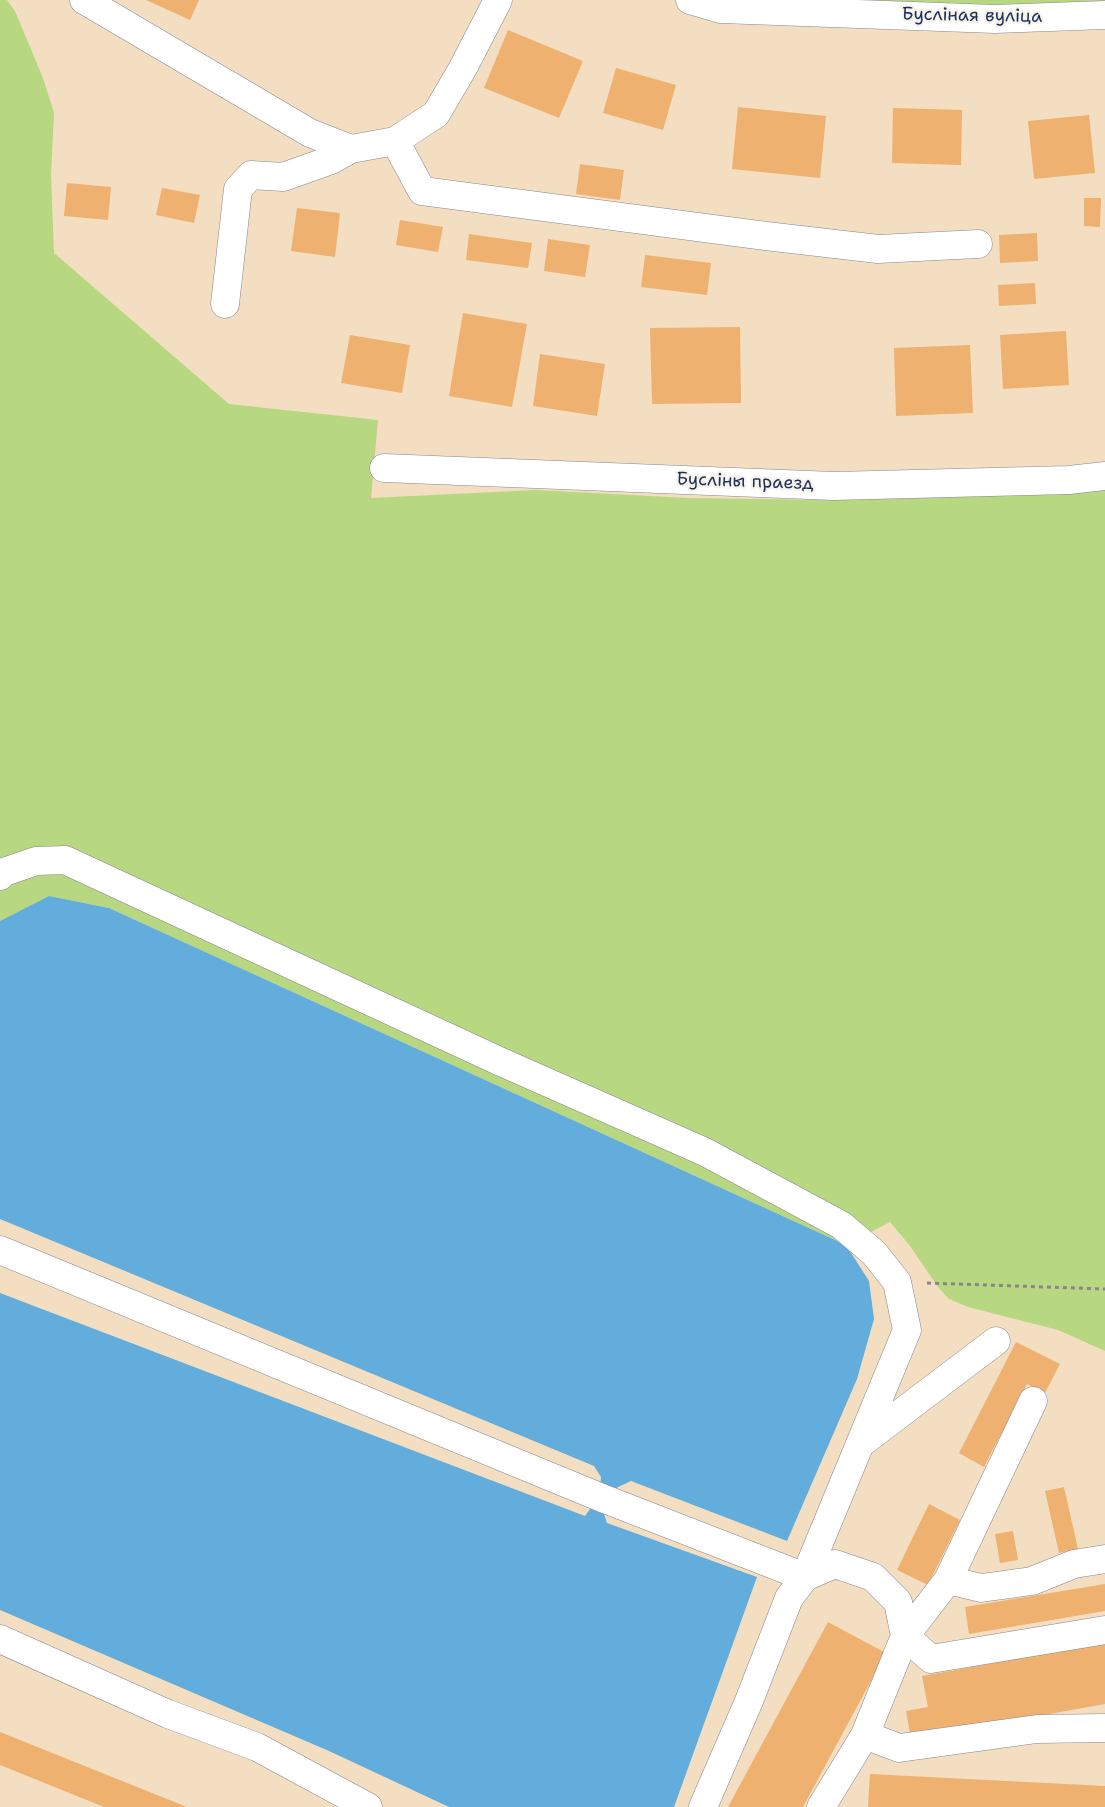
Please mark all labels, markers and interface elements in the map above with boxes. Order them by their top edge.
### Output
street label: Бусліная вуліца [902,4,1042,28]
street label: Бусліны праезд [676,469,814,495]

